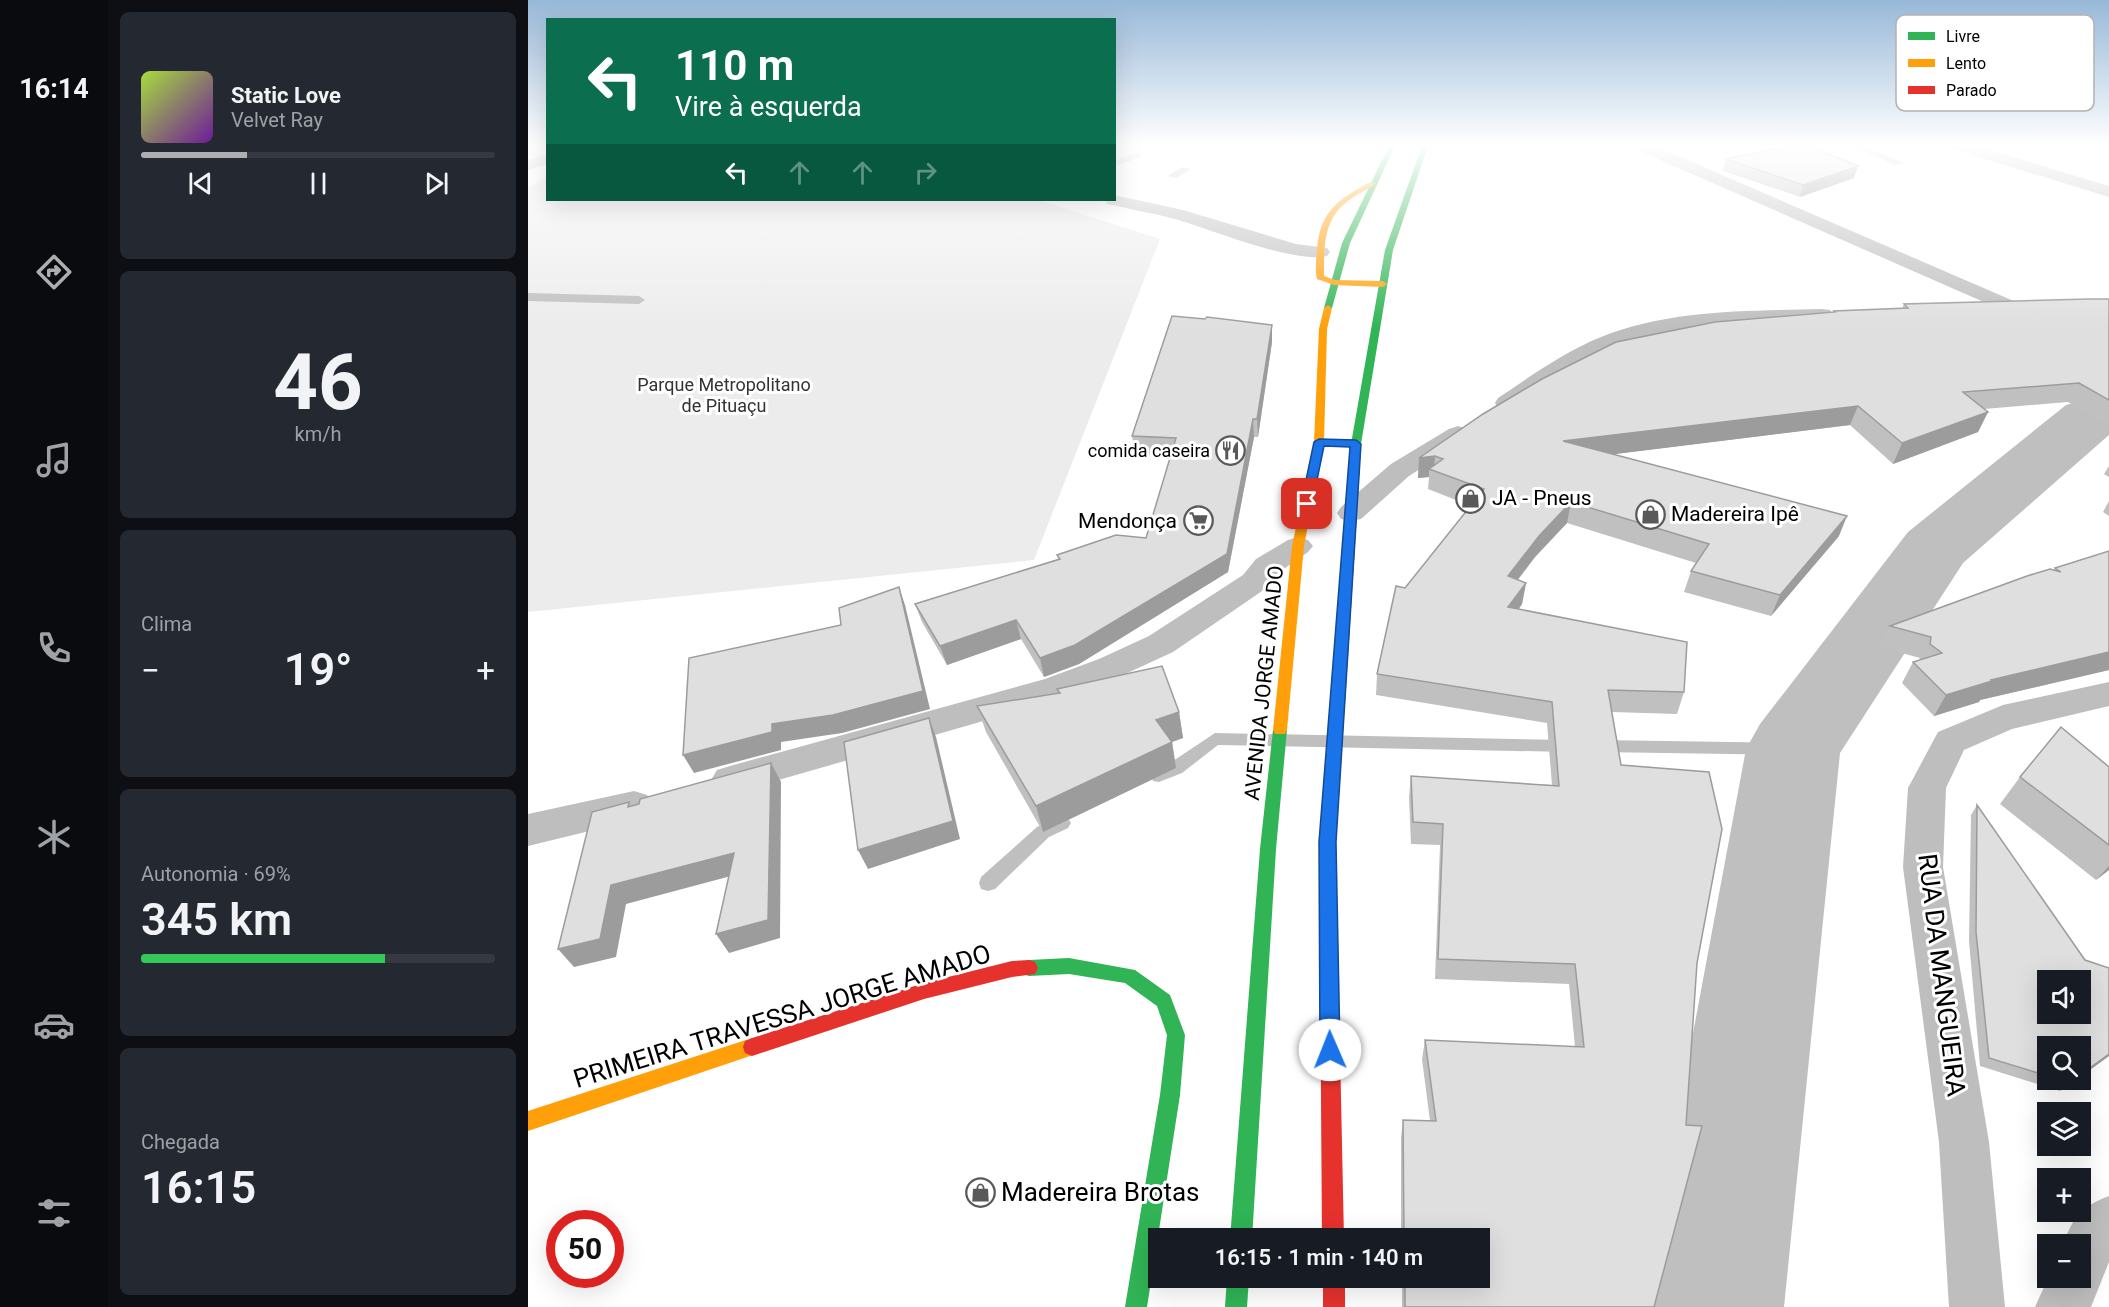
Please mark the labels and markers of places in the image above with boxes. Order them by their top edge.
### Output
restaurant icon: comida caseira [1215,434,1247,466]
place label: comida caseira [1088,440,1210,461]
pin [1281,478,1332,529]
shop icon: JA - Pneus [1455,482,1487,514]
place label: JA - Pneus [1492,486,1592,510]
shop icon: Madereira Ipê [1634,498,1666,530]
place label: Madereira Ipê [1671,502,1799,526]
supermarket icon: Mendonça [1182,505,1214,537]
place label: Mendonça [1078,509,1177,533]
shop icon: Madereira Brotas [964,1176,996,1208]
place label: Madereira Brotas [1001,1177,1200,1207]

